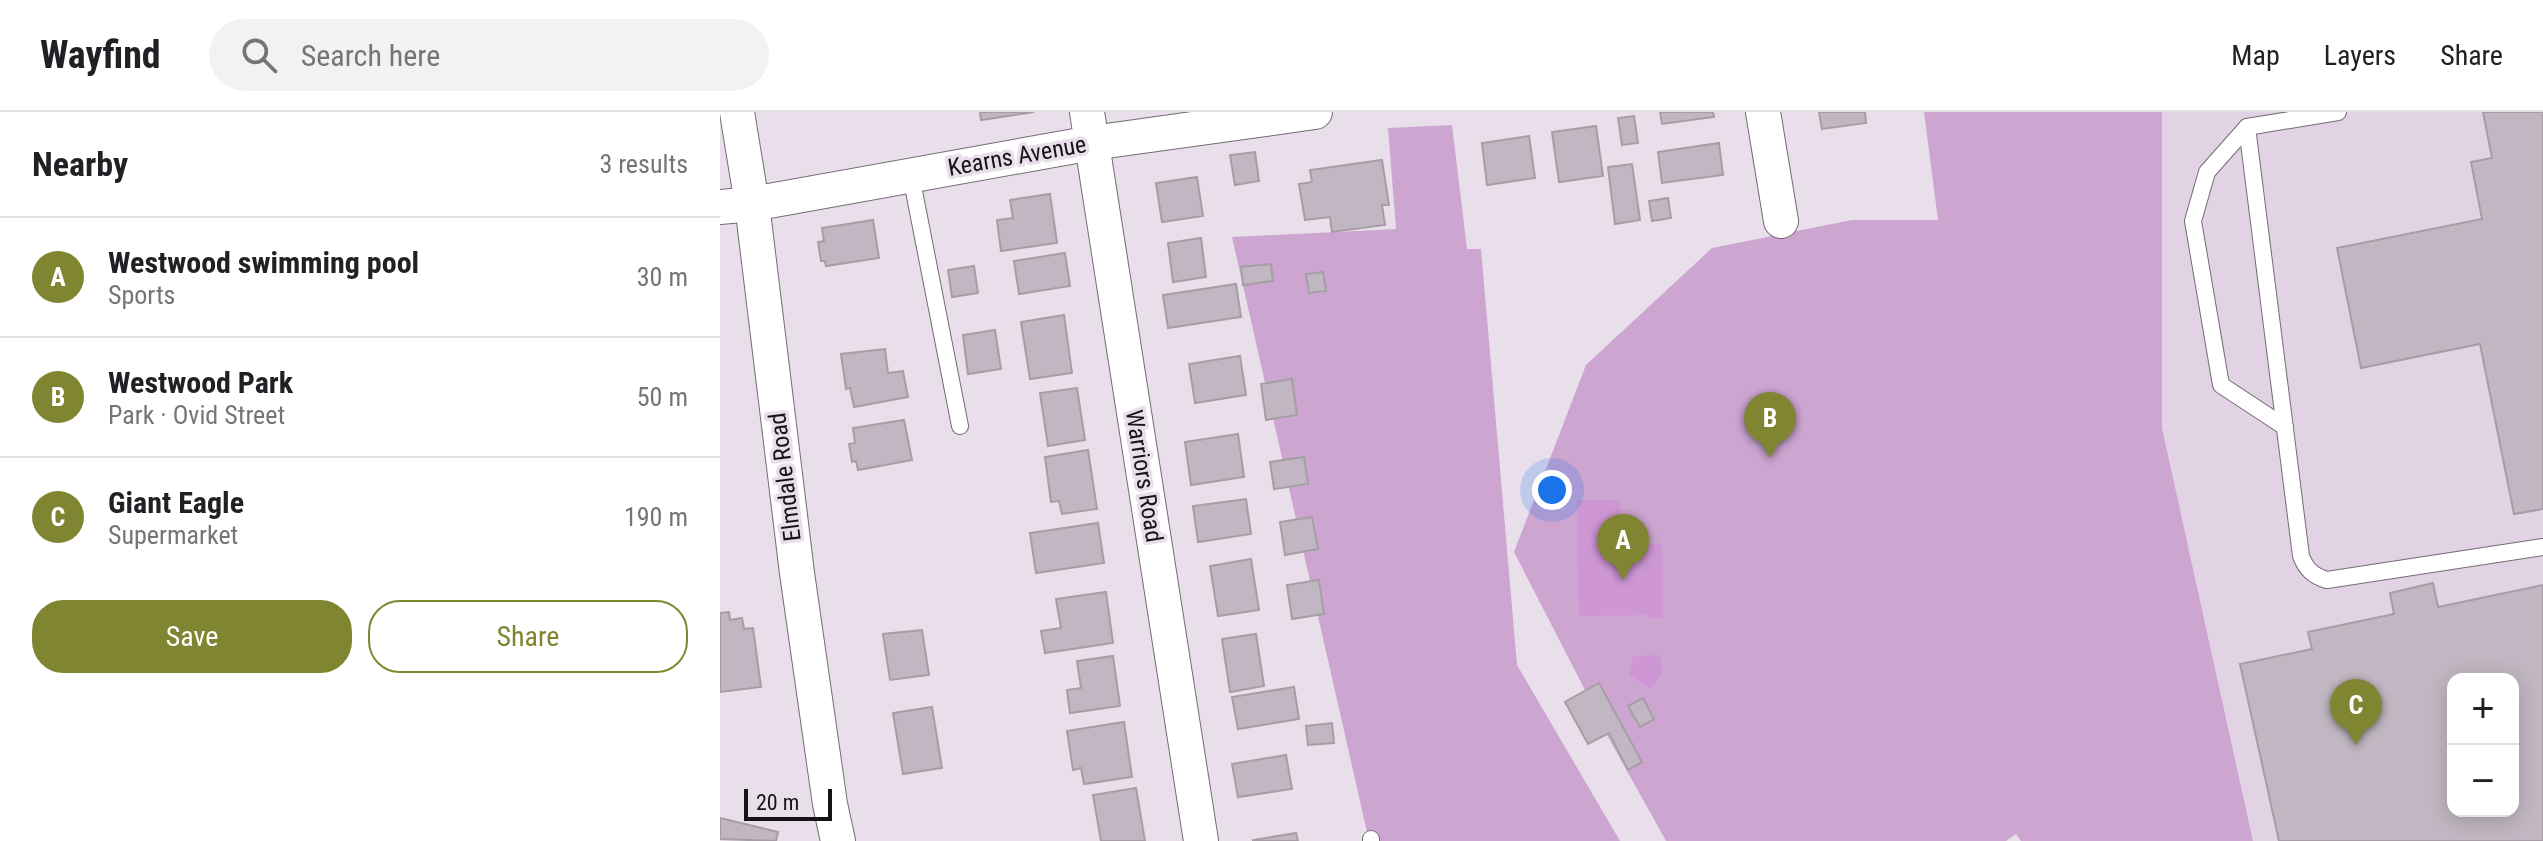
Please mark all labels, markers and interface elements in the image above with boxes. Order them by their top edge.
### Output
search box [209,19,769,91]
text: Wayfind [40,33,161,77]
icon: search [237,33,281,77]
text: Search here [301,38,440,73]
text: Map [2231,39,2280,72]
text: Layers [2324,39,2396,72]
text: Share [2440,39,2503,72]
street label: Kearns Avenue [946,130,1088,182]
text: Nearby [32,144,128,184]
text: 3 results [599,149,688,179]
text: Westwood swimming pool [108,245,419,280]
text: A [50,262,66,292]
text: 30 m [637,262,688,292]
text: Sports [108,280,175,310]
text: Westwood Park [108,365,293,400]
text: B [51,382,65,412]
text: 50 m [637,382,688,412]
pin: B [1744,392,1796,458]
text: Park · Ovid Street [108,400,285,430]
street label: Warriors Road [1120,408,1168,544]
street label: Elmdale Road [763,411,807,543]
your location [1532,470,1572,510]
text: Giant Eagle [108,485,244,520]
text: C [51,502,65,532]
text: 190 m [624,502,688,532]
pin: A [1597,514,1649,580]
text: Supermarket [108,520,238,550]
button: Save [32,600,352,673]
button: Share [368,600,688,673]
map controls [2447,673,2519,817]
button: + [2447,673,2519,745]
pin: C [2330,679,2382,745]
button: − [2447,745,2519,817]
scale bar [744,785,832,821]
text: 20 m [756,790,799,815]

